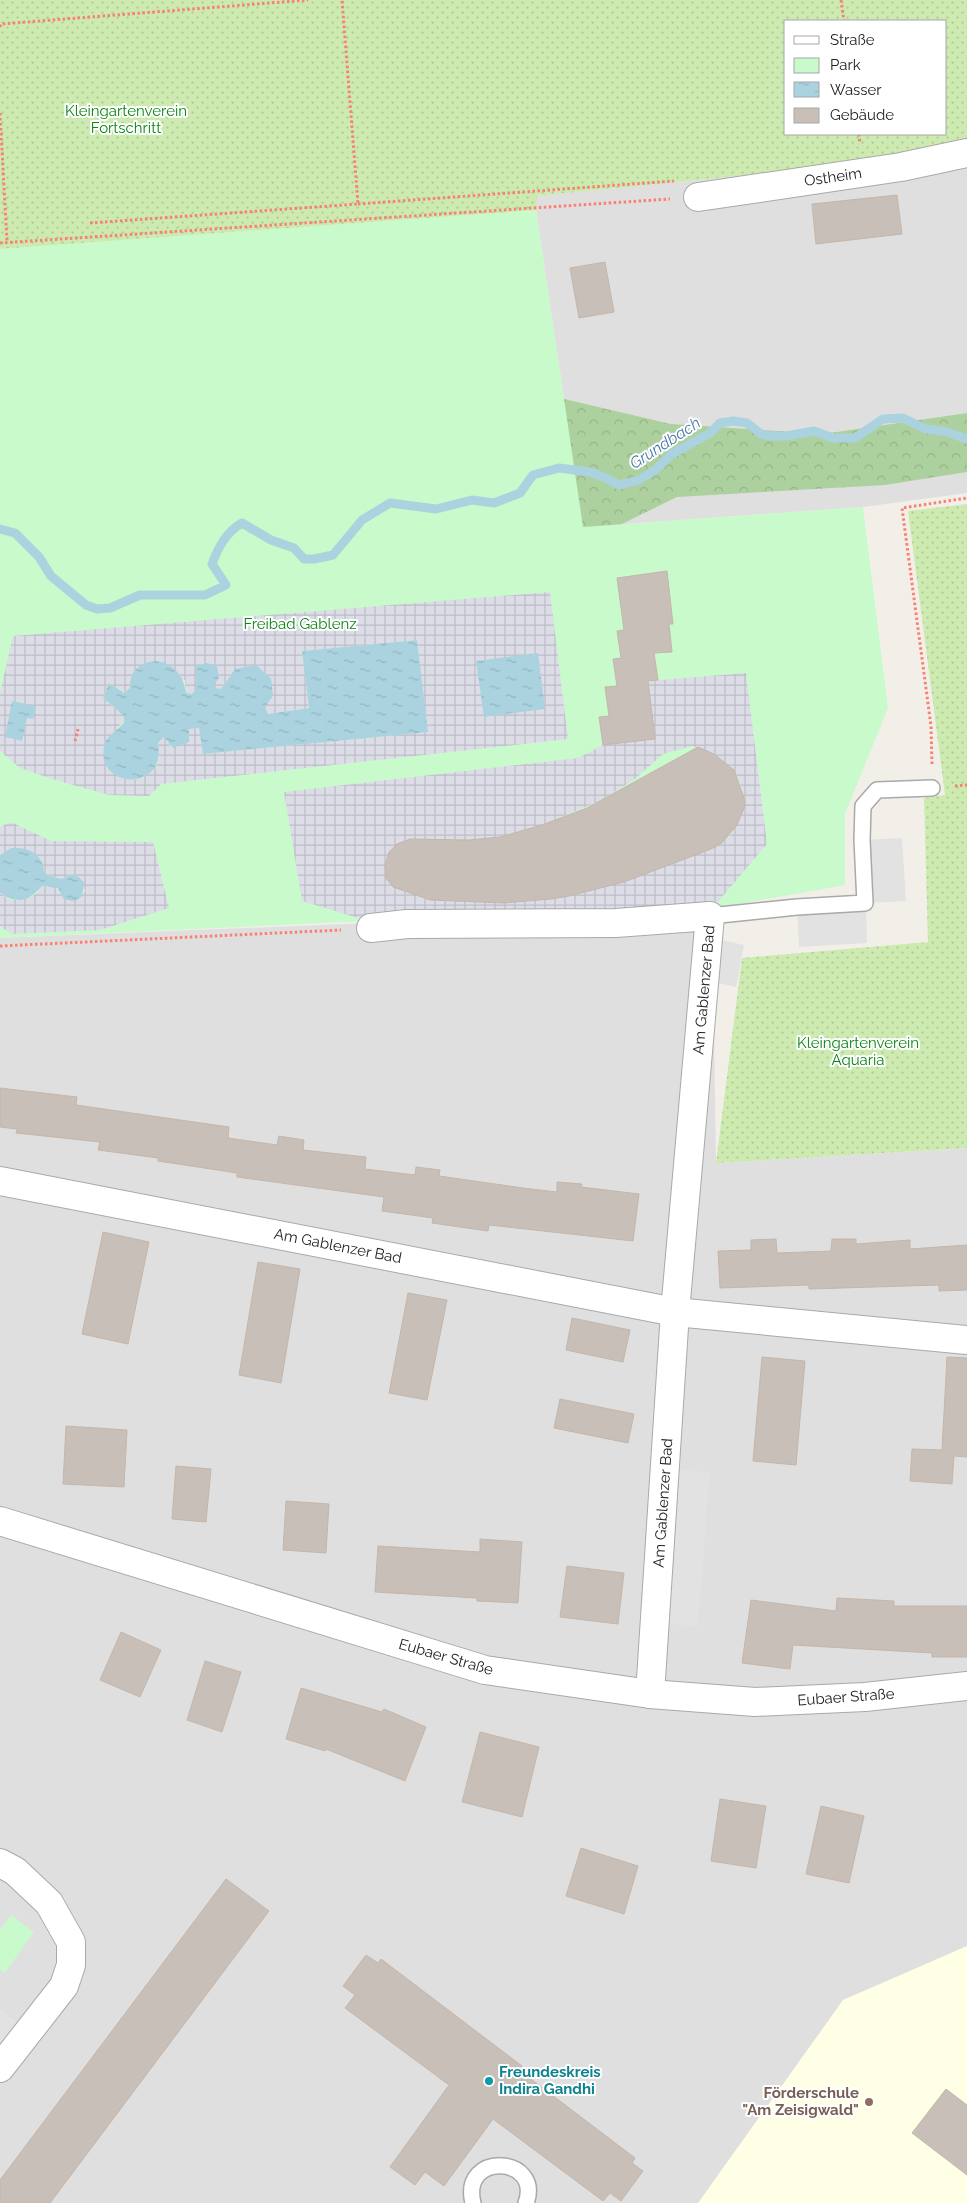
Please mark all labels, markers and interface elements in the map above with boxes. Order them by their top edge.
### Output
legend [784,20,947,135]
text: Straße [830,31,875,49]
text: Park [830,56,861,74]
text: Wasser [830,81,882,99]
park label: Kleingartenverein Fortschritt [65,102,187,137]
text: Gebäude [830,106,894,124]
street label: Ostheim [803,164,863,190]
water label: Grundbach [626,413,704,473]
park label: Freibad Gablenz [243,615,357,633]
street label: Am Gablenzer Bad [689,925,719,1055]
park label: Kleingartenverein Aquaria [797,1034,919,1069]
street label: Am Gablenzer Bad [273,1225,403,1267]
street label: Am Gablenzer Bad [649,1438,677,1568]
street label: Eubaer Straße [397,1635,495,1679]
street label: Eubaer Straße [797,1685,895,1709]
place label: Freundeskreis Indira Gandhi [499,2063,601,2098]
marker: Freundeskreis Indira Gandhi [483,2075,495,2087]
place label: Förderschule "Am Zeisigwald" [742,2084,859,2119]
marker: Förderschule "Am Zeisigwald" [863,2096,875,2108]

